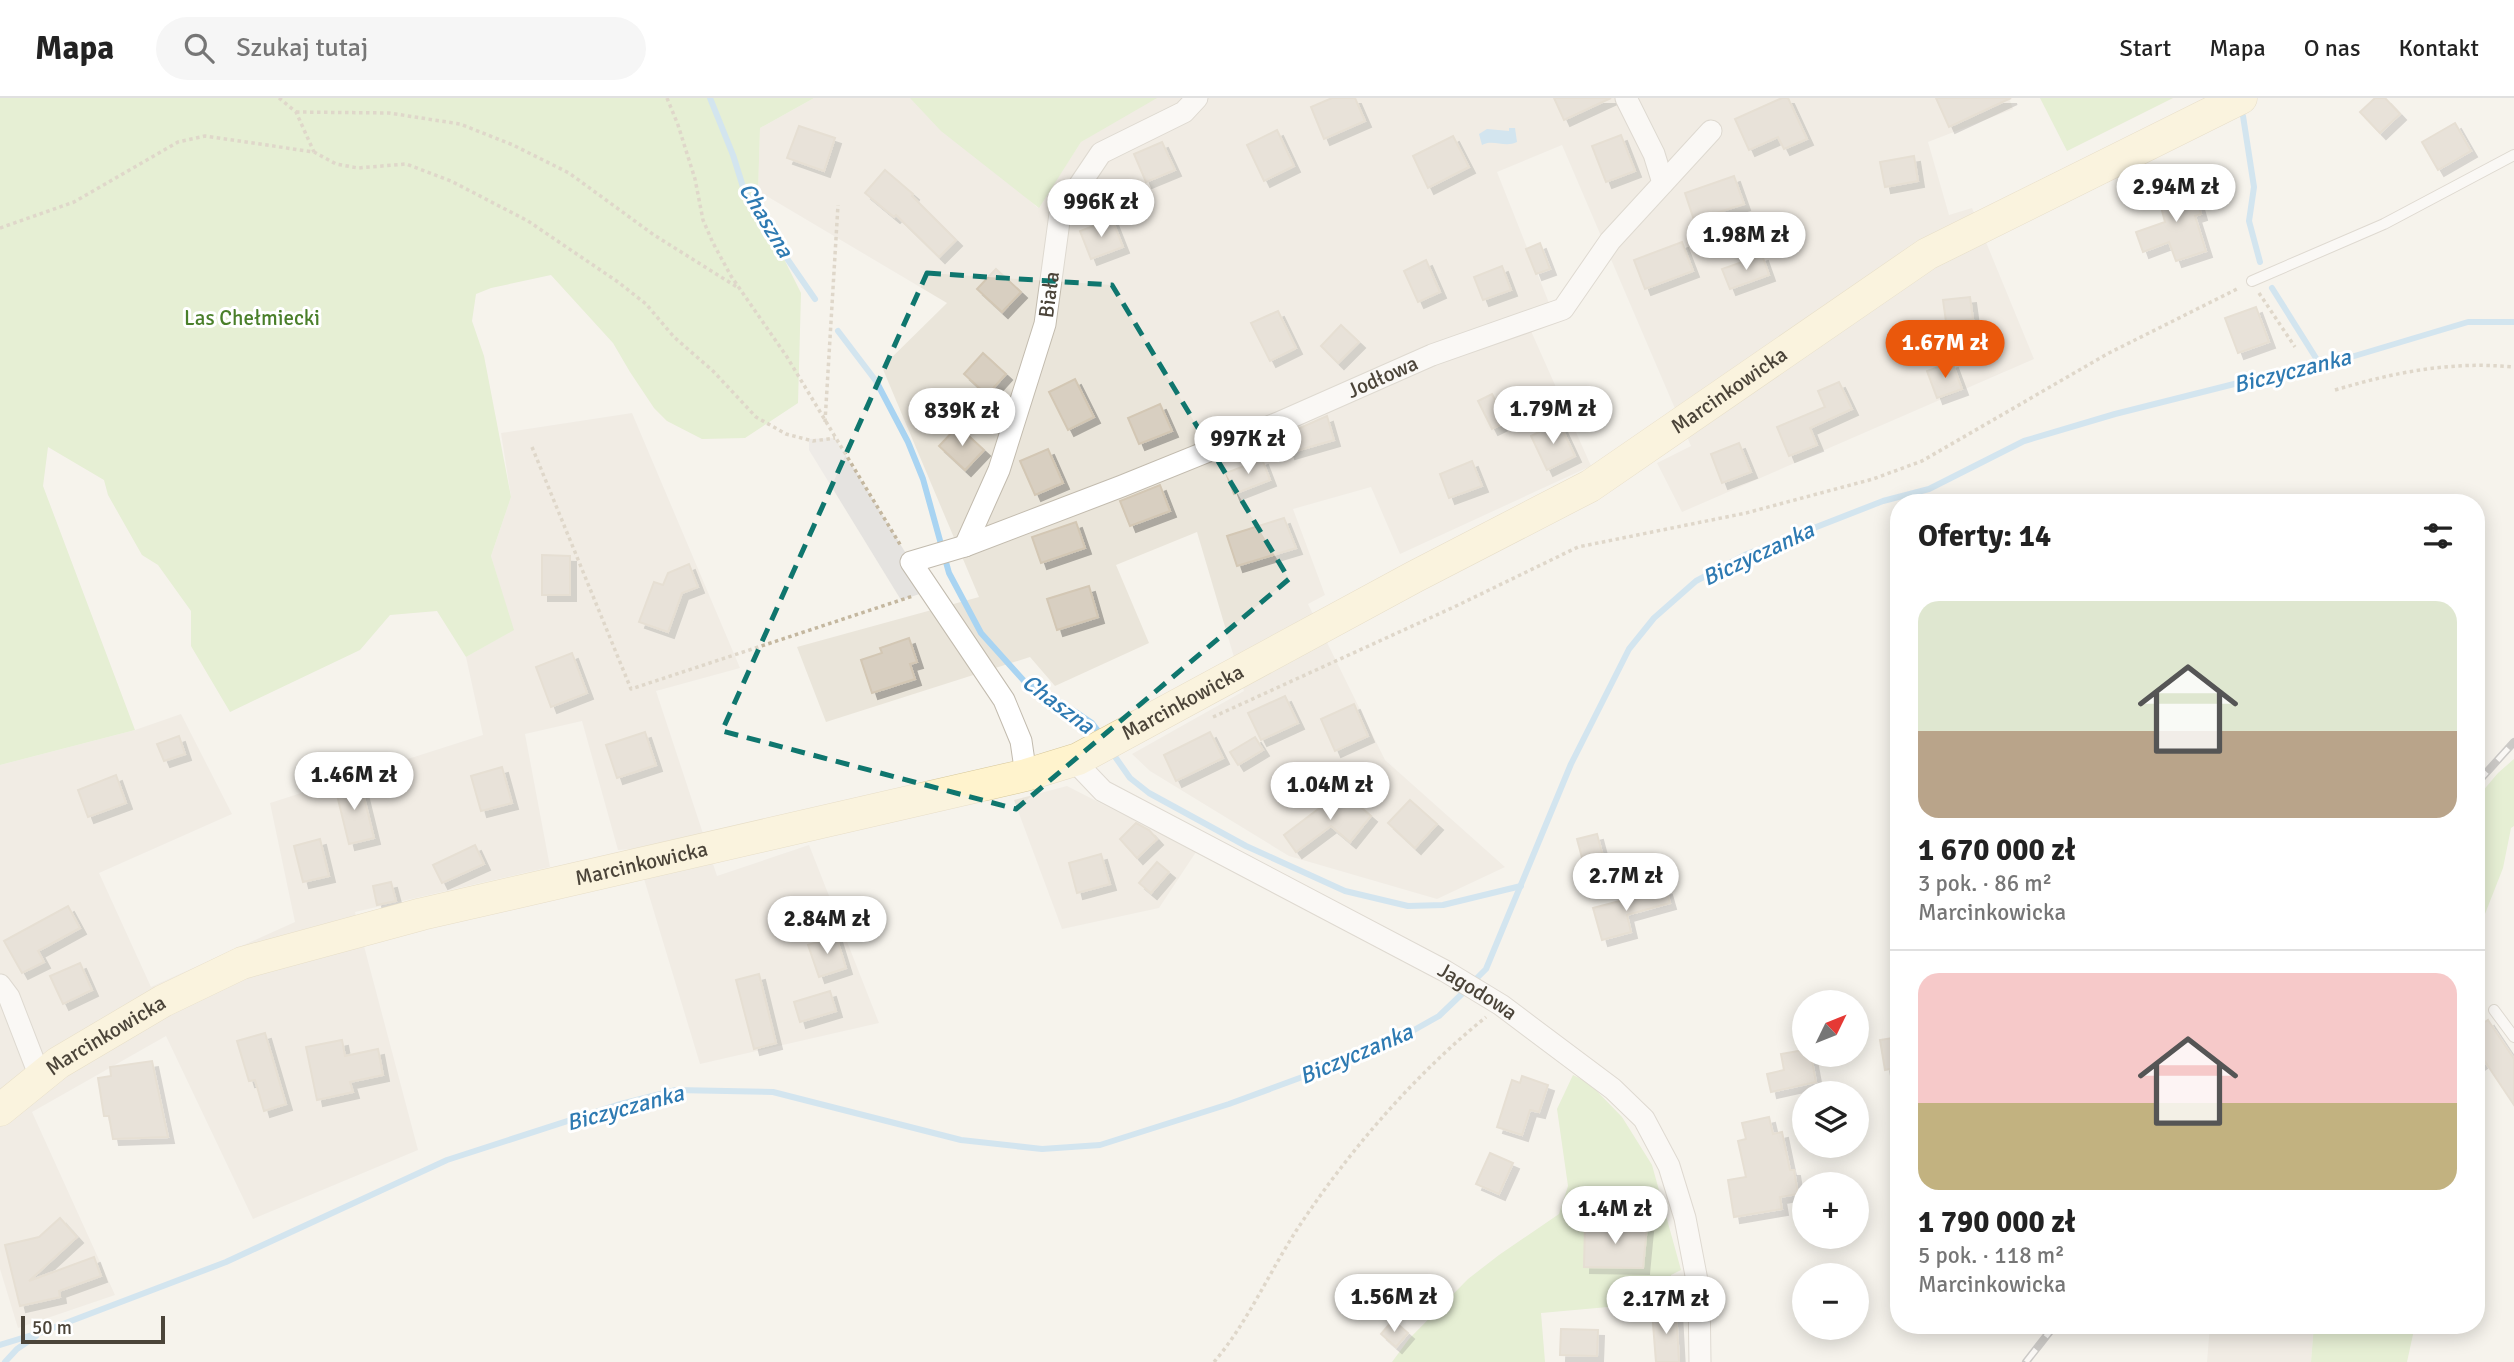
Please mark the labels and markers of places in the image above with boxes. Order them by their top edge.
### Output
pin: 2.94M zł [2104,164,2248,224]
pin: 996K zł [1036,180,1166,239]
pin: 1.98M zł [1674,212,1818,272]
pin: 1.67M zł [1873,320,2017,380]
pin: 1.79M zł [1481,386,1625,446]
pin: 839K zł [897,388,1027,448]
pin: 997K zł [1183,416,1313,476]
pin: 1.46M zł [282,752,426,812]
pin: 1.04M zł [1258,762,1402,822]
pin: 2.7M zł [1561,854,1691,913]
pin: 2.84M zł [755,896,899,956]
pin: 1.4M zł [1550,1186,1680,1246]
pin: 1.56M zł [1322,1274,1466,1334]
pin: 2.17M zł [1594,1276,1738,1336]

